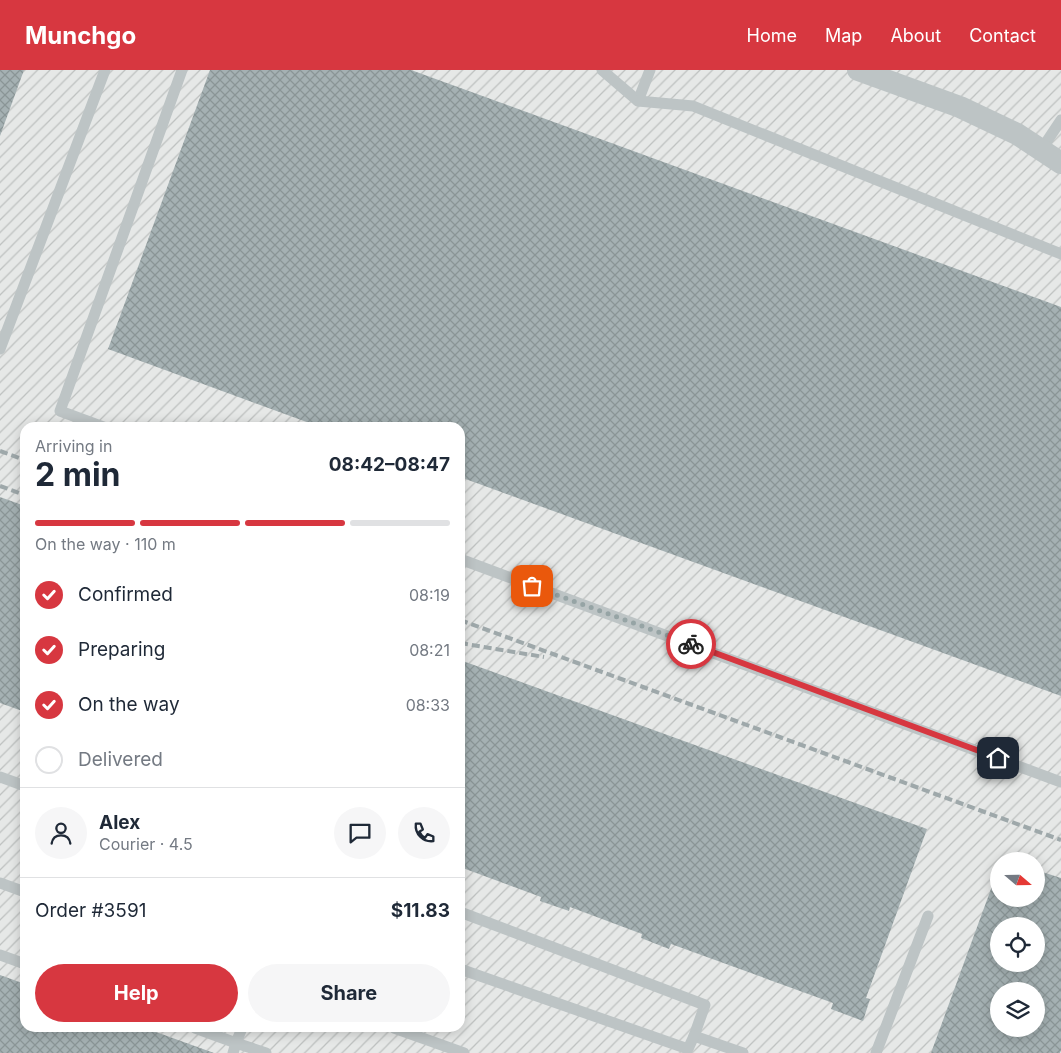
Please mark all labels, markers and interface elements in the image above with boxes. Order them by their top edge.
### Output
text: Munchgo [25,21,136,50]
text: Home [747,25,797,46]
text: Map [825,25,862,46]
text: About [890,25,941,46]
text: Contact [969,25,1036,46]
text: Arriving in [35,436,112,456]
text: 08:42–08:47 [329,453,450,476]
text: 2 min [35,455,121,494]
text: On the way · 110 m [35,534,176,554]
pin [511,565,553,607]
icon: bag [518,572,546,600]
icon: check [35,581,63,609]
text: Confirmed [78,583,173,606]
text: 08:19 [409,585,450,605]
courier [666,619,716,669]
icon: bike [677,630,705,658]
icon: check [35,636,63,664]
text: Preparing [78,638,165,661]
text: 08:21 [409,640,450,660]
icon: check [35,691,63,719]
text: On the way [78,693,180,716]
text: 08:33 [406,695,450,715]
pin [977,737,1019,779]
icon: home [984,744,1012,772]
text: Delivered [78,748,163,771]
button: person [35,807,87,859]
button: chat [334,807,386,859]
button: phone [398,807,450,859]
text: Alex [99,811,140,834]
text: Courier · 4.5 [99,834,193,854]
north arrow [990,852,1045,908]
map controls [990,852,1045,1037]
text: Order #3591 [35,899,146,922]
text: $11.83 [391,899,450,922]
button: locate [990,917,1045,972]
button: Help [35,964,238,1022]
button: Share [248,964,450,1022]
button: layers [990,982,1045,1037]

